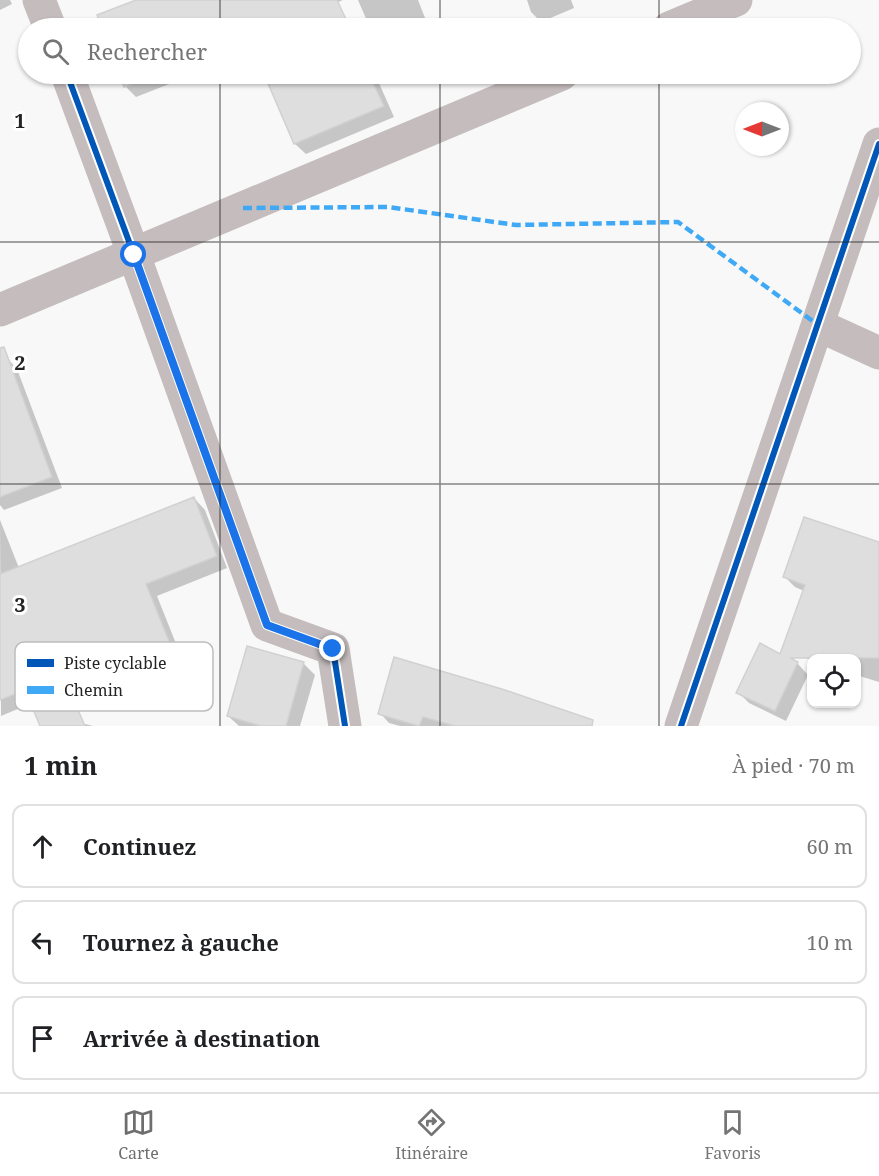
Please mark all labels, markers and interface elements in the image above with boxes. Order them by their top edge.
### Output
search box [18,18,861,84]
icon: search [39,35,72,68]
text: Rechercher [87,36,207,66]
north arrow [735,102,789,156]
text: 1 [14,107,26,134]
route start [120,241,146,267]
text: 2 [14,349,26,376]
text: 3 [14,591,26,618]
route end [319,635,345,661]
legend [15,642,213,711]
text: Piste cyclable [64,652,166,674]
map controls [807,654,861,708]
button: locate [807,654,861,708]
text: Chemin [64,679,123,701]
text: 1 min [24,747,98,783]
text: À pied · 70 m [732,752,855,779]
icon: ahead [26,830,59,863]
text: Continuez [83,831,196,861]
text: 60 m [807,833,853,860]
icon: left [26,926,59,959]
text: Tournez à gauche [83,927,279,957]
text: 10 m [807,929,853,956]
icon: arrive [26,1022,59,1055]
text: Arrivée à destination [83,1023,320,1053]
tab: Carte [118,1106,159,1164]
tab: Itinéraire [395,1106,468,1164]
tab: Favoris [705,1106,761,1164]

